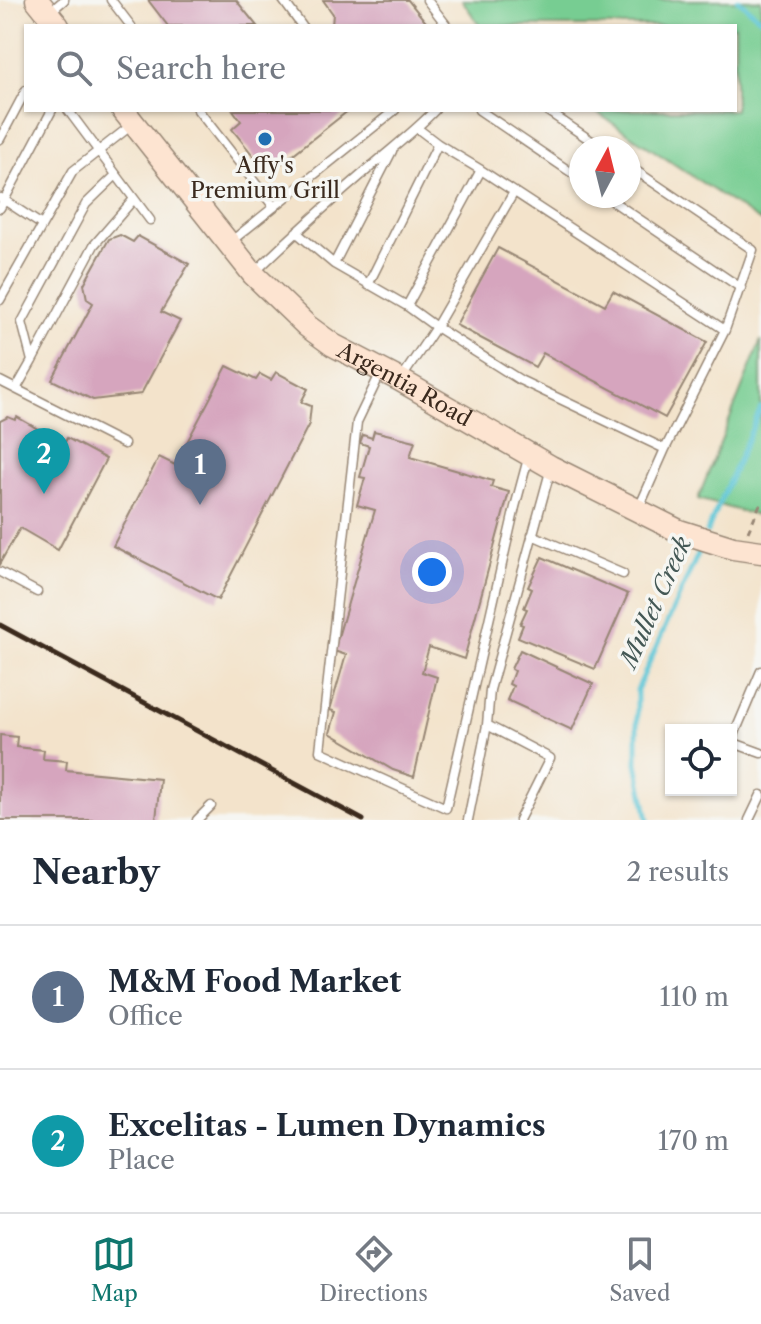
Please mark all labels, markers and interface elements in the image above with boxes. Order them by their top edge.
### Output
search box [24,24,737,112]
icon: search [52,46,96,90]
text: Search here [116,50,286,87]
marker: Affy's Premium Grill [256,130,274,148]
north arrow [569,136,641,208]
place label: Affy's Premium Grill [190,152,340,204]
street label: Argentia Road [332,336,476,432]
pin: 2 [18,428,70,494]
pin: 1 [174,439,226,505]
water label: Mullet Creek [613,531,697,674]
your location [412,552,452,592]
map controls [665,724,737,796]
button: locate [665,724,737,796]
text: Nearby [32,851,160,893]
text: 2 results [626,856,729,888]
text: M&M Food Market [108,963,401,1000]
text: 1 [52,981,64,1013]
text: 110 m [660,981,729,1013]
text: Office [108,1000,183,1032]
text: Excelitas - Lumen Dynamics [108,1107,546,1144]
text: 2 [50,1125,66,1157]
text: 170 m [658,1125,729,1157]
text: Place [108,1144,175,1176]
tab: Map [91,1232,138,1307]
tab: Directions [319,1232,428,1307]
tab: Saved [609,1232,670,1307]

